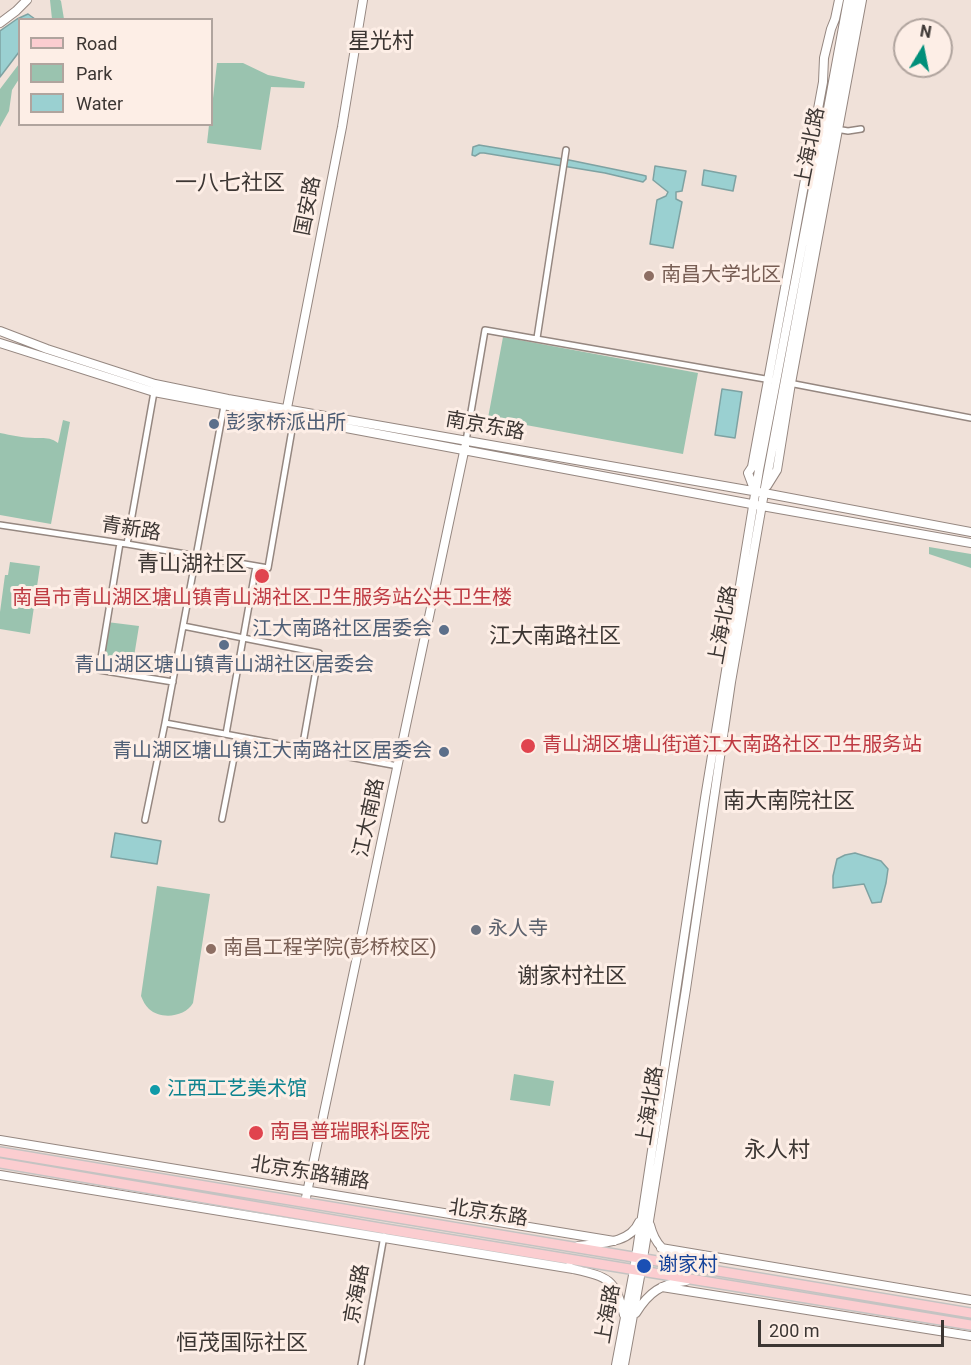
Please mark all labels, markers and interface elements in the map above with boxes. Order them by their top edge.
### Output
legend [18,18,213,126]
north arrow [893,18,953,78]
text: N [919,21,933,42]
district label: 星光村 [348,29,414,55]
text: Road [76,33,117,54]
text: Park [76,63,112,84]
text: Water [76,93,123,114]
street label: 上海北路 [792,105,830,189]
district label: 一八七社区 [175,171,285,197]
street label: 国安路 [291,174,327,238]
place label: 南昌大学北区 [661,264,781,288]
marker: 南昌大学北区 [642,269,656,283]
street label: 南京东路 [444,408,526,446]
place label: 彭家桥派出所 [226,412,346,436]
marker: 彭家桥派出所 [207,417,221,431]
street label: 青新路 [99,513,163,547]
district label: 青山湖社区 [137,552,247,578]
marker: 南昌市青山湖区塘山镇青山湖社区卫生服务站公共卫生楼 [253,567,271,585]
street label: 上海北路 [705,584,743,666]
place label: 南昌市青山湖区塘山镇青山湖社区卫生服务站公共卫生楼 [12,587,512,611]
place label: 江大南路社区居委会 [252,618,432,642]
marker: 江大南路社区居委会 [437,623,451,637]
district label: 江大南路社区 [489,624,621,650]
marker: 青山湖区塘山镇青山湖社区居委会 [217,638,231,652]
place label: 青山湖区塘山镇青山湖社区居委会 [74,654,374,678]
place label: 青山湖区塘山街道江大南路社区卫生服务站 [542,734,922,758]
marker: 青山湖区塘山街道江大南路社区卫生服务站 [519,737,537,755]
place label: 青山湖区塘山镇江大南路社区居委会 [112,740,432,764]
marker: 青山湖区塘山镇江大南路社区居委会 [437,745,451,759]
street label: 江大南路 [350,776,390,860]
district label: 南大南院社区 [723,789,855,815]
place label: 永人寺 [488,918,548,942]
marker: 永人寺 [469,923,483,937]
place label: 南昌工程学院(彭桥校区) [223,937,437,961]
marker: 南昌工程学院(彭桥校区) [204,942,218,956]
district label: 谢家村社区 [517,964,627,990]
street label: 上海北路 [633,1065,669,1147]
place label: 江西工艺美术馆 [167,1078,307,1102]
marker: 江西工艺美术馆 [148,1083,162,1097]
place label: 南昌普瑞眼科医院 [270,1121,430,1145]
marker: 南昌普瑞眼科医院 [247,1124,265,1142]
district label: 永人村 [744,1138,810,1164]
street label: 北京东路辅路 [249,1153,371,1195]
street label: 北京东路 [447,1196,529,1232]
place label: 谢家村 [658,1254,718,1278]
marker: 谢家村 [635,1257,653,1275]
street label: 京海路 [341,1262,375,1326]
street label: 上海路 [592,1282,626,1346]
scale bar [761,1308,947,1346]
text: 200 m [769,1320,820,1341]
district label: 恒茂国际社区 [176,1331,308,1357]

